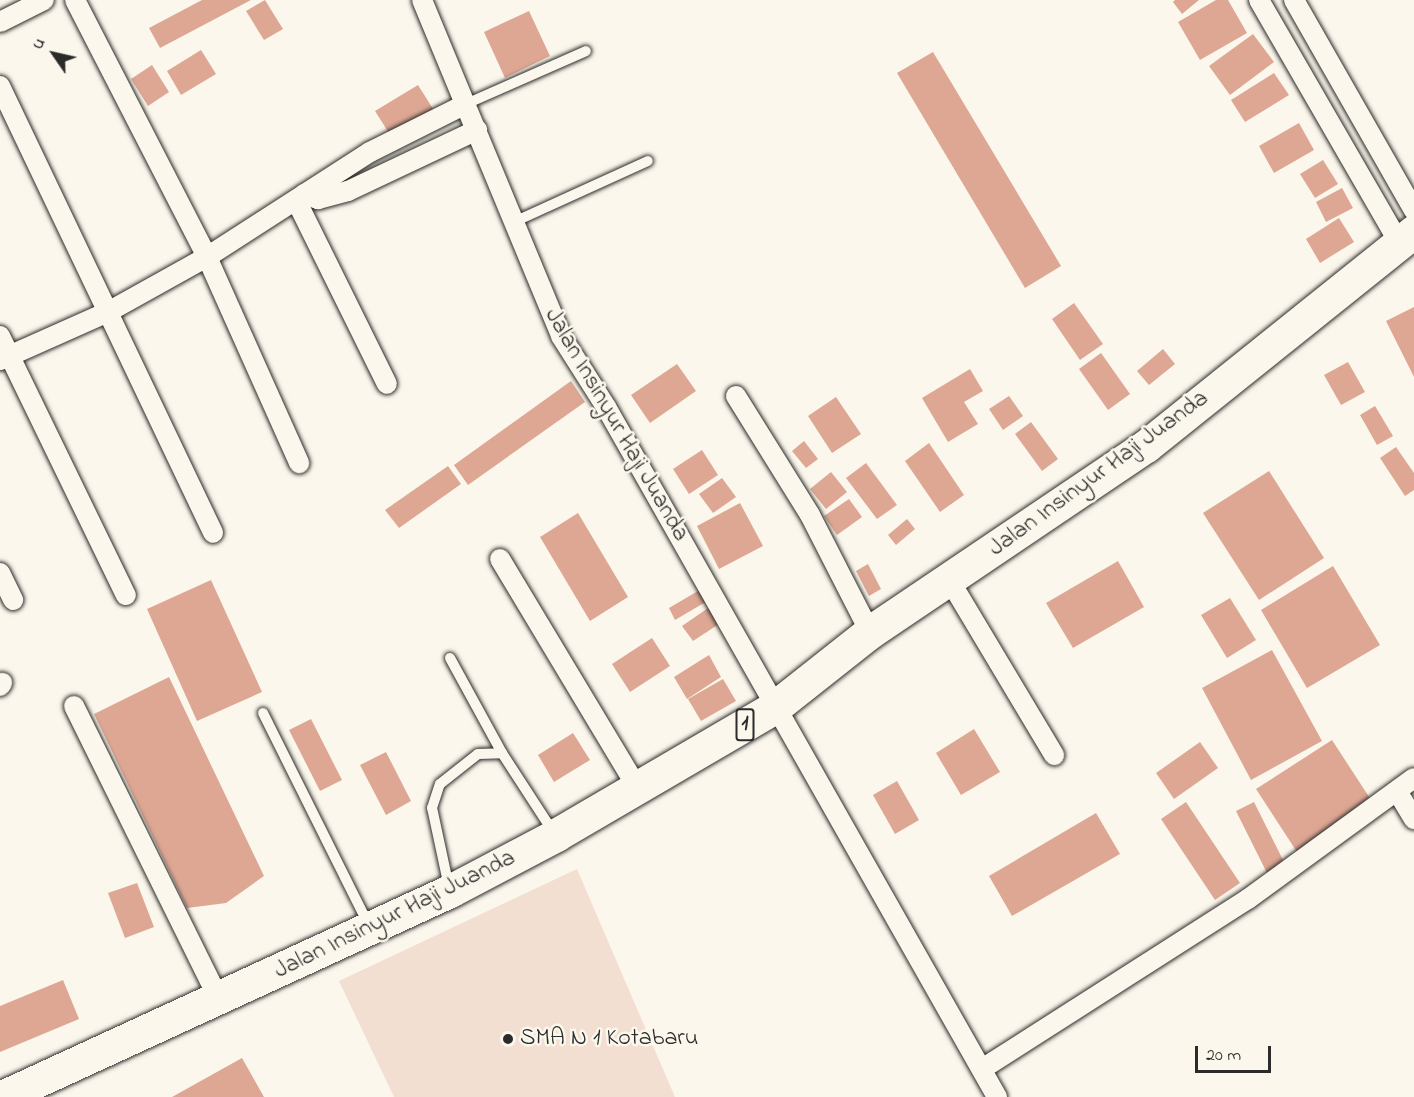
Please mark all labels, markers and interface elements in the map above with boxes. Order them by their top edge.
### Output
north arrow [24,24,84,84]
text: U [26,33,52,55]
street label: Jalan Insinyur Haji Juanda [537,303,695,547]
street label: Jalan Insinyur Haji Juanda [984,385,1214,563]
road number: 1 [734,706,756,744]
street label: Jalan Insinyur Haji Juanda [270,844,520,986]
place label: SMA N 1 Kotabaru [520,1025,698,1053]
marker: SMA N 1 Kotabaru [501,1032,515,1046]
scale bar [1198,1034,1274,1072]
text: 20 m [1206,1043,1241,1069]

